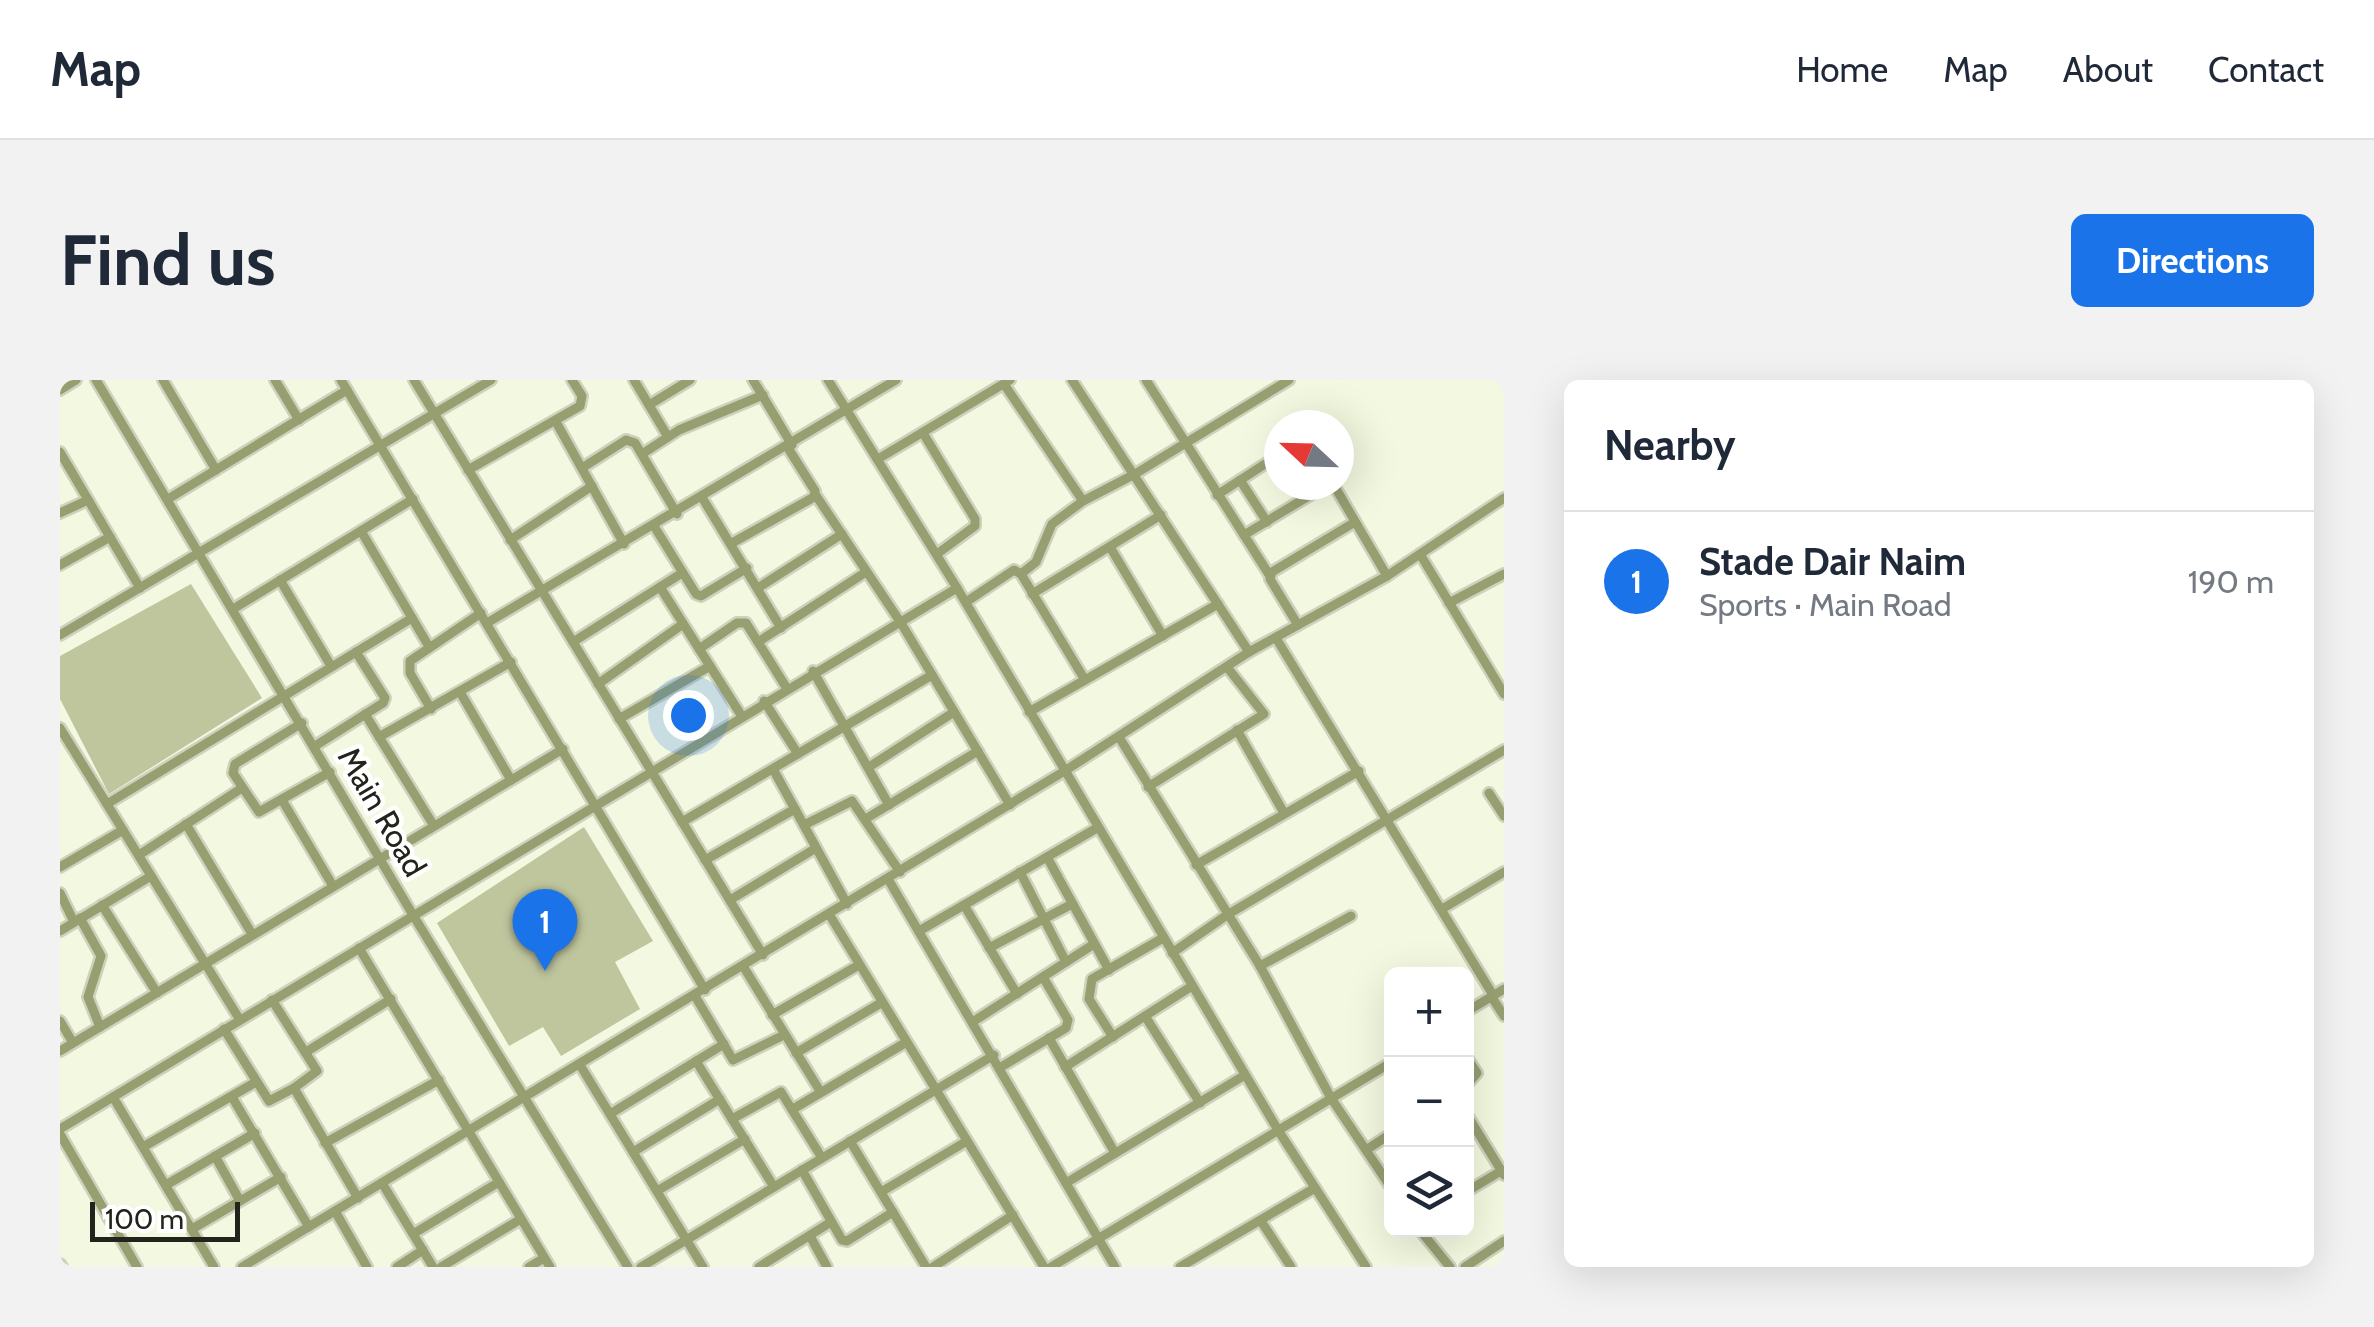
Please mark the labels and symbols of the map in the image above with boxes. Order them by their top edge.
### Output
north arrow [1264,410,1354,500]
your location [663,690,714,741]
street label: Main Road [330,740,435,883]
pin: 1 [512,888,578,971]
scale bar [90,1197,240,1241]

